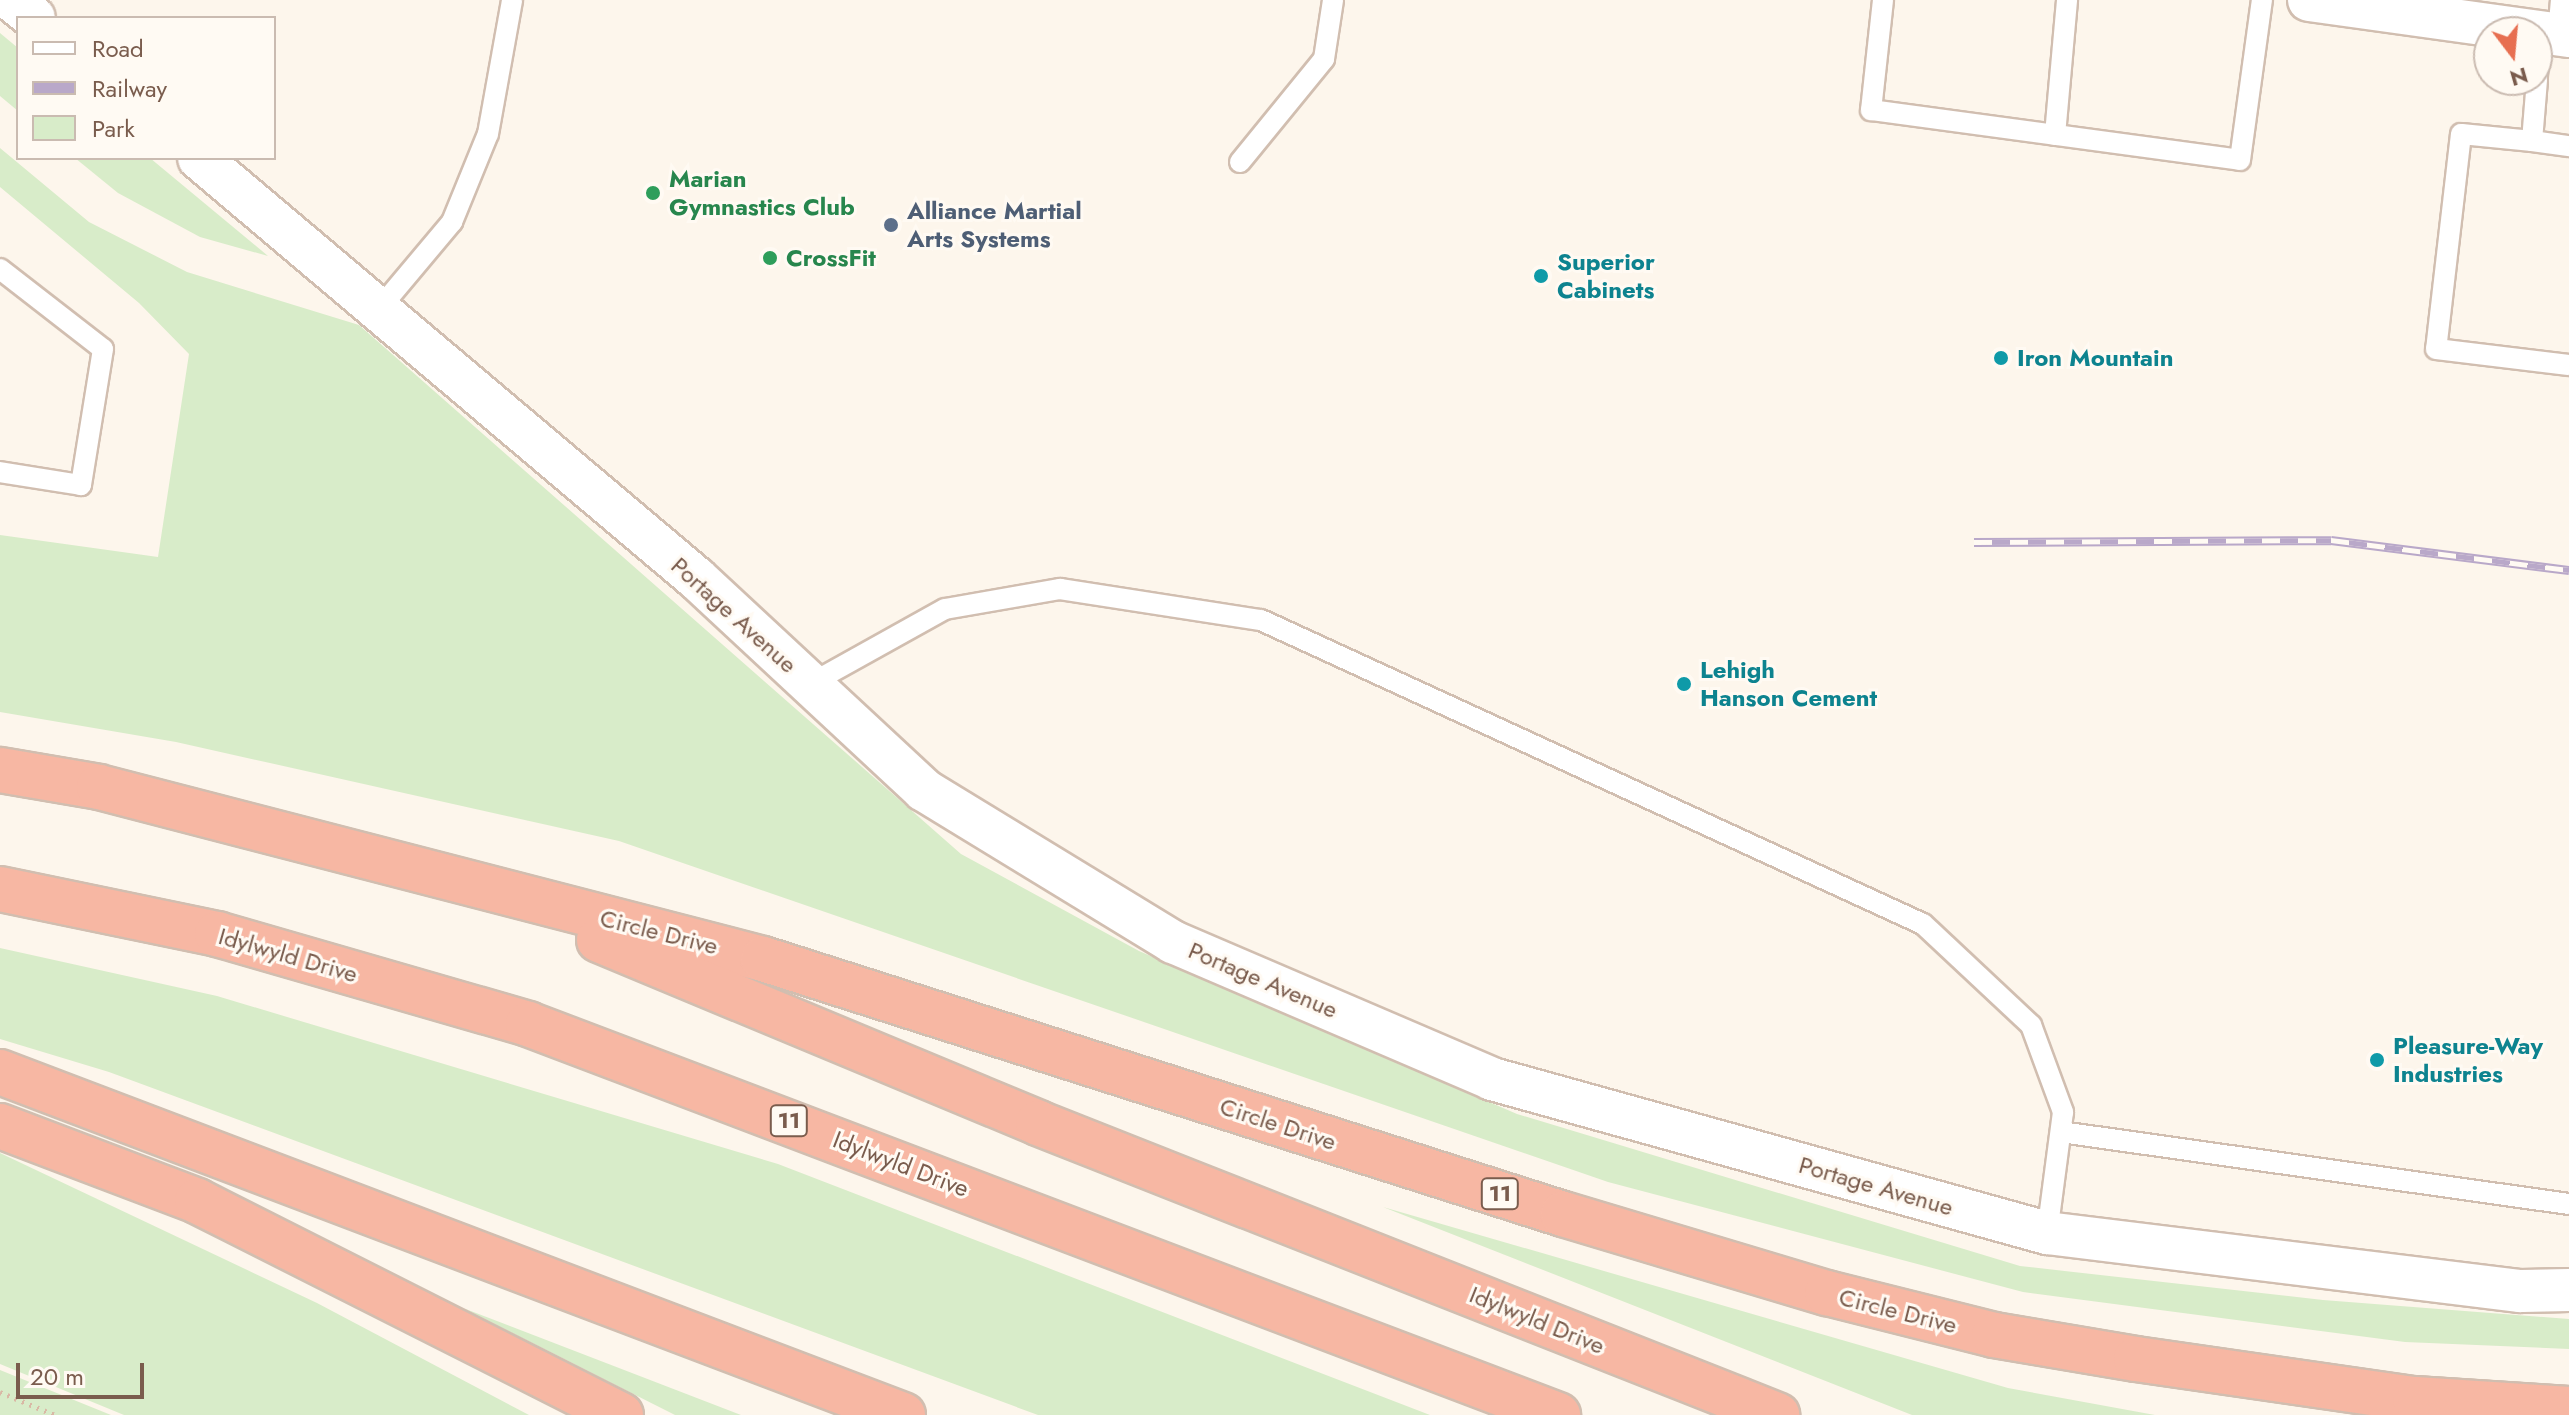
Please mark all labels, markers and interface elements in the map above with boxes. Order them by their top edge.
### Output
legend [16,16,276,160]
north arrow [2473,16,2553,96]
text: Road [92,31,144,66]
text: N [2506,59,2532,95]
text: Railway [92,71,167,106]
text: Park [92,111,135,146]
place label: Marian Gymnastics Club [669,165,855,221]
marker: Marian Gymnastics Club [644,184,662,202]
place label: Alliance Martial Arts Systems [907,197,1082,253]
marker: Alliance Martial Arts Systems [882,216,900,234]
place label: CrossFit [786,244,876,272]
place label: Superior Cabinets [1557,248,1655,304]
marker: CrossFit [761,249,779,267]
marker: Superior Cabinets [1532,267,1550,285]
place label: Iron Mountain [2017,344,2173,372]
marker: Iron Mountain [1992,349,2010,367]
street label: Portage Avenue [665,551,803,679]
place label: Lehigh Hanson Cement [1700,656,1877,712]
marker: Lehigh Hanson Cement [1675,675,1693,693]
street label: Circle Drive [597,903,721,961]
street label: Idylwyld Drive [215,921,361,989]
street label: Portage Avenue [1184,936,1342,1024]
place label: Pleasure-Way Industries [2393,1032,2543,1088]
marker: Pleasure-Way Industries [2368,1051,2386,1069]
street label: Circle Drive [1216,1092,1340,1156]
road number: 11 [769,1103,809,1139]
street label: Idylwyld Drive [829,1125,973,1203]
street label: Portage Avenue [1796,1150,1956,1222]
road number: 11 [1480,1176,1520,1212]
street label: Idylwyld Drive [1465,1280,1609,1360]
street label: Circle Drive [1836,1282,1960,1340]
scale bar [20,1347,148,1397]
text: 20 m [30,1359,84,1394]

